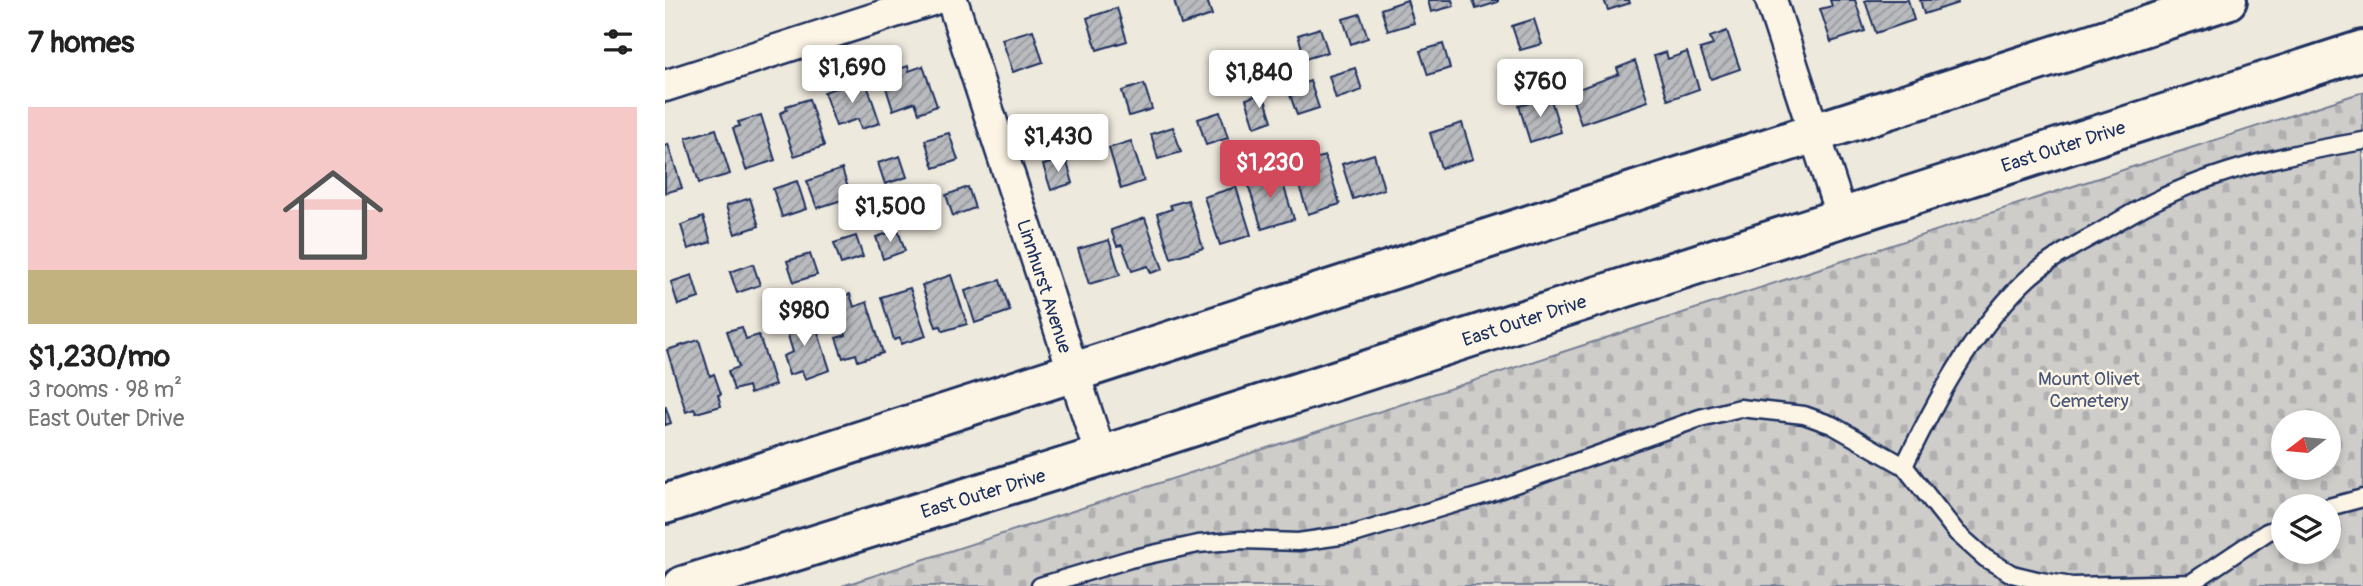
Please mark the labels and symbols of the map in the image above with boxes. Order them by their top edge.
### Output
pin: $1,690 [795,46,909,105]
pin: $1,840 [1202,50,1316,110]
pin: $760 [1499,60,1581,119]
pin: $1,430 [1001,114,1115,174]
street label: East Outer Drive [1998,115,2129,178]
pin: $1,230 [1213,140,1327,200]
pin: $1,500 [833,184,947,244]
street label: Linnhurst Avenue [1011,216,1077,357]
pin: $980 [763,288,845,348]
street label: East Outer Drive [1459,289,1590,352]
park label: Mount Olivet Cemetery [2038,367,2140,413]
north arrow [2271,410,2341,480]
street label: East Outer Drive [918,463,1049,524]

